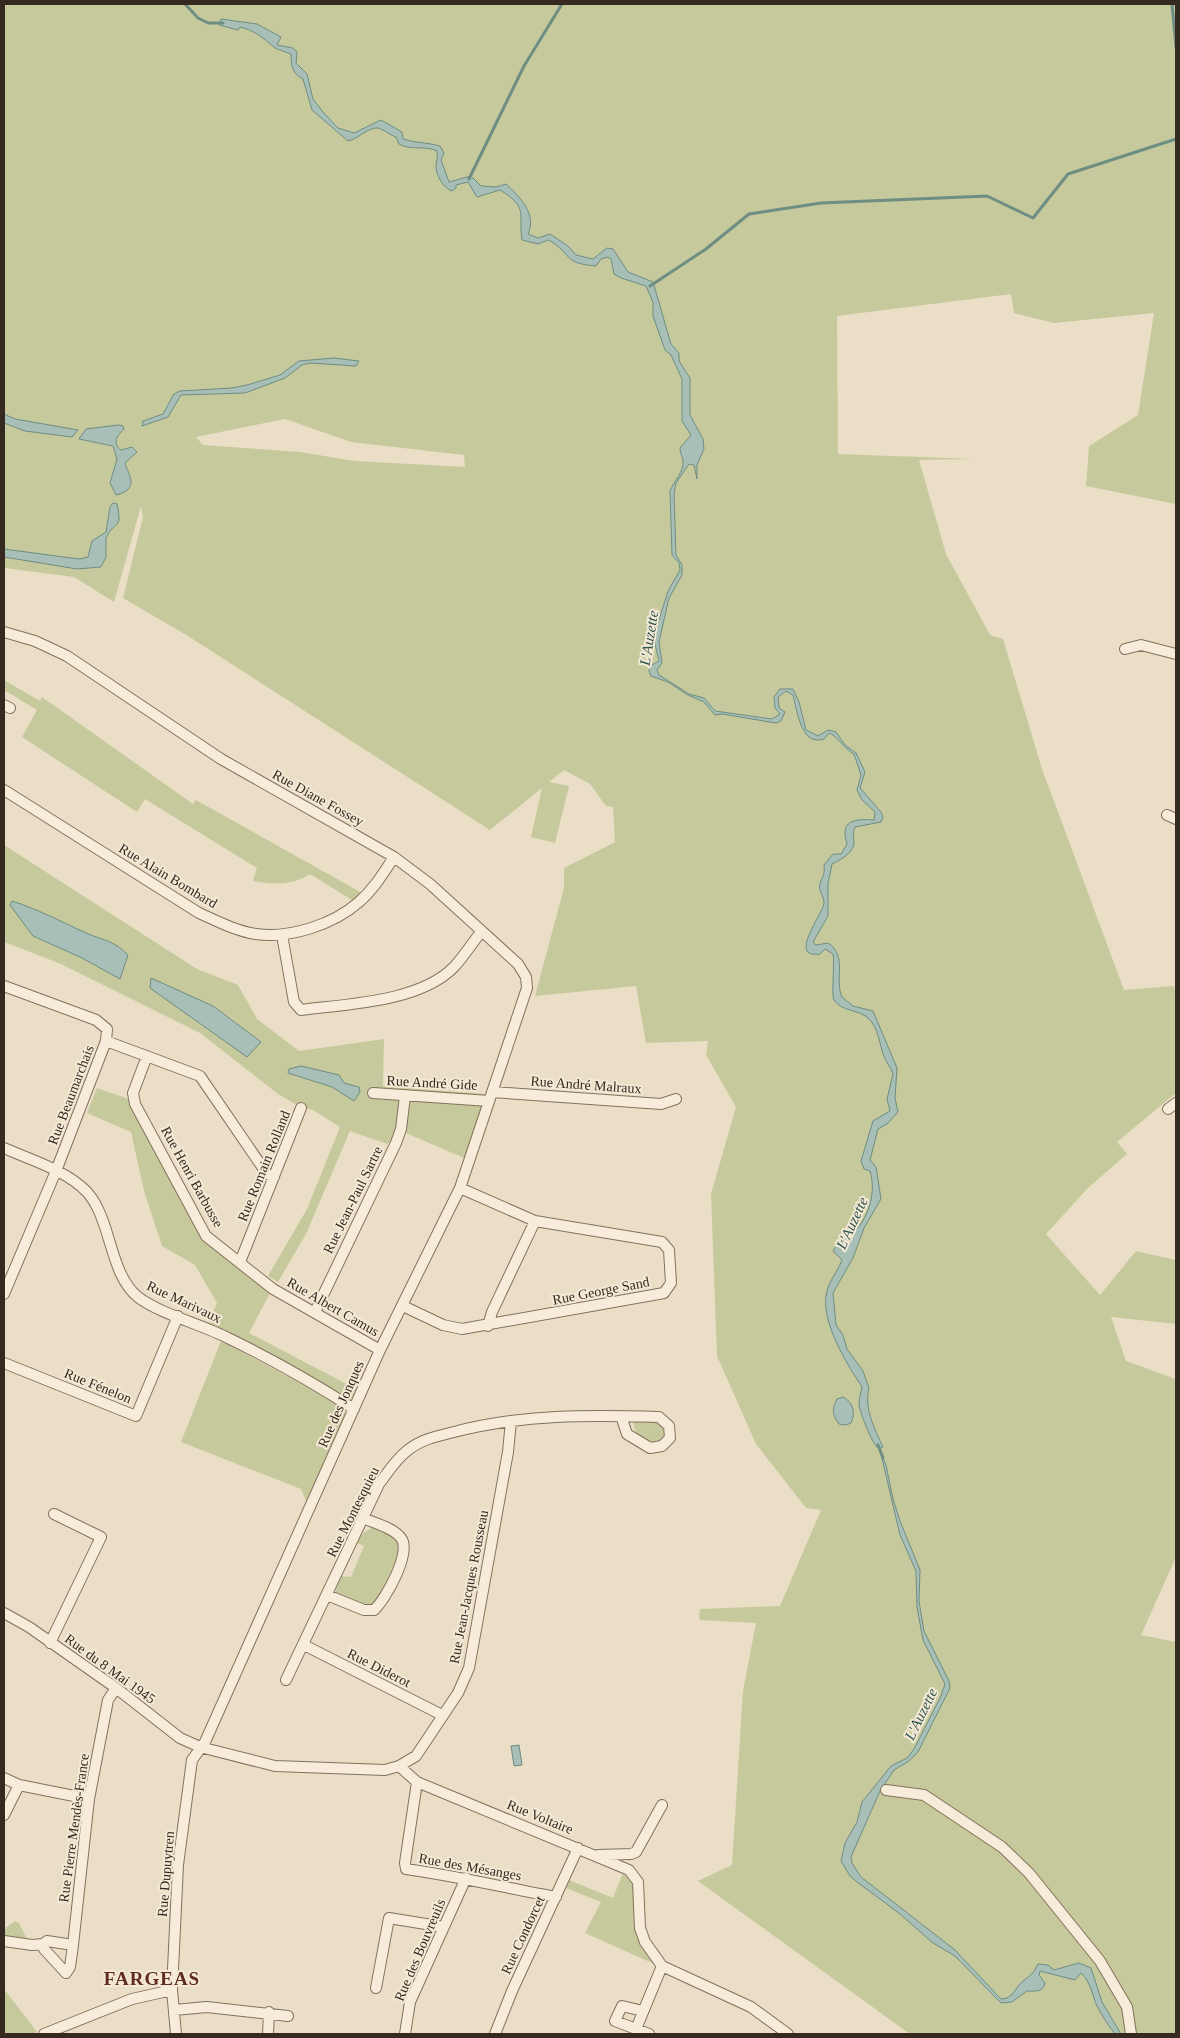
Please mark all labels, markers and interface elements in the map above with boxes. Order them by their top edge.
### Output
water label: L'Auzette [637,609,661,668]
street label: Rue Diane Fossey [270,767,366,829]
street label: Rue Alain Bombard [116,841,220,911]
street label: Rue Beaumarchais [45,1043,97,1147]
street label: Rue André Gide [386,1073,478,1093]
street label: Rue André Malraux [530,1074,642,1096]
street label: Rue Romain Rolland [235,1108,293,1224]
street label: Rue Henri Barbusse [158,1124,226,1230]
street label: Rue Jean-Paul Sartre [321,1144,385,1256]
water label: L'Auzette [833,1194,871,1253]
street label: Rue George Sand [551,1274,651,1308]
street label: Rue Albert Camus [284,1275,382,1339]
street label: Rue Marivaux [144,1278,224,1326]
street label: Rue des Jonques [315,1358,367,1450]
street label: Rue Fénelon [62,1366,134,1406]
street label: Rue Montesquieu [324,1464,382,1560]
street label: Rue Jean-Jacques Rousseau [447,1509,491,1665]
street label: Rue du 8 Mai 1945 [62,1631,158,1707]
street label: Rue Diderot [345,1646,413,1690]
water label: L'Auzette [901,1685,941,1743]
street label: Rue Pierre Mendès-France [56,1753,92,1903]
street label: Rue Voltaire [505,1797,575,1837]
street label: Rue Dupuytren [155,1831,177,1917]
street label: Rue des Mésanges [417,1851,523,1883]
street label: Rue Condorcet [498,1894,548,1976]
street label: Rue des Bouvreuils [392,1897,448,2003]
district label: FARGEAS [104,1968,200,1989]

